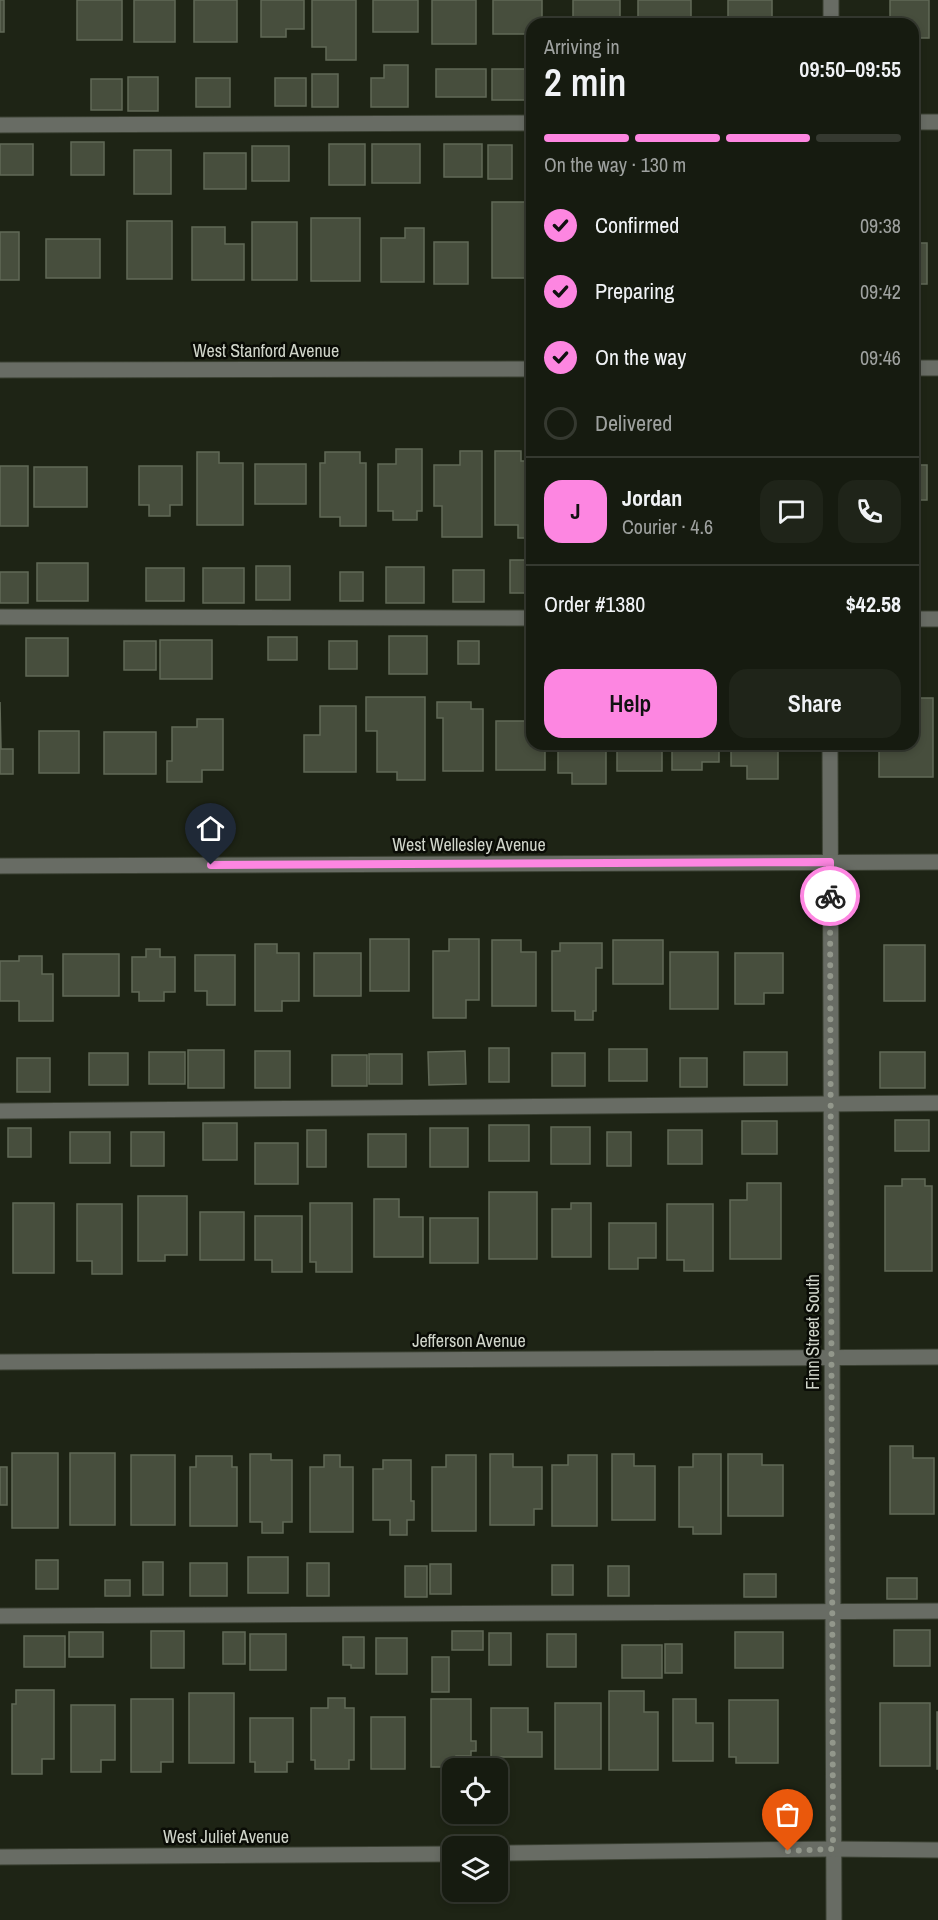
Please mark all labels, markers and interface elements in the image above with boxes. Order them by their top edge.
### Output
text: Arriving in [544,33,620,60]
text: 09:50–09:55 [799,54,901,84]
text: 2 min [544,56,626,108]
text: On the way · 130 m [544,151,686,178]
icon: check [544,209,577,242]
text: Confirmed [595,210,679,240]
text: 09:38 [860,212,901,239]
icon: check [544,275,577,308]
text: Preparing [595,276,674,306]
text: 09:42 [860,278,901,305]
street label: West Stanford Avenue [193,338,339,363]
icon: check [544,341,577,374]
text: On the way [595,342,686,372]
text: 09:46 [860,344,901,371]
text: Delivered [595,408,672,438]
button: chat [760,480,823,543]
button: phone [838,480,901,543]
text: Jordan [622,483,682,513]
text: J [570,496,581,526]
text: Courier · 4.6 [622,513,713,540]
text: Order #1380 [544,589,645,619]
text: $42.58 [846,589,901,619]
button: Help [544,669,717,738]
button: Share [729,669,901,738]
pin [185,803,236,865]
icon: home [194,812,227,845]
street label: West Wellesley Avenue [392,832,546,857]
courier [800,866,860,926]
icon: bike [814,880,847,913]
street label: Finn Street South [800,1274,825,1390]
street label: Jefferson Avenue [412,1328,526,1353]
map controls [442,1758,508,1902]
button: locate [442,1758,508,1824]
pin [762,1789,813,1851]
icon: bag [771,1798,804,1831]
street label: West Juliet Avenue [163,1824,289,1849]
button: layers [442,1836,508,1902]

